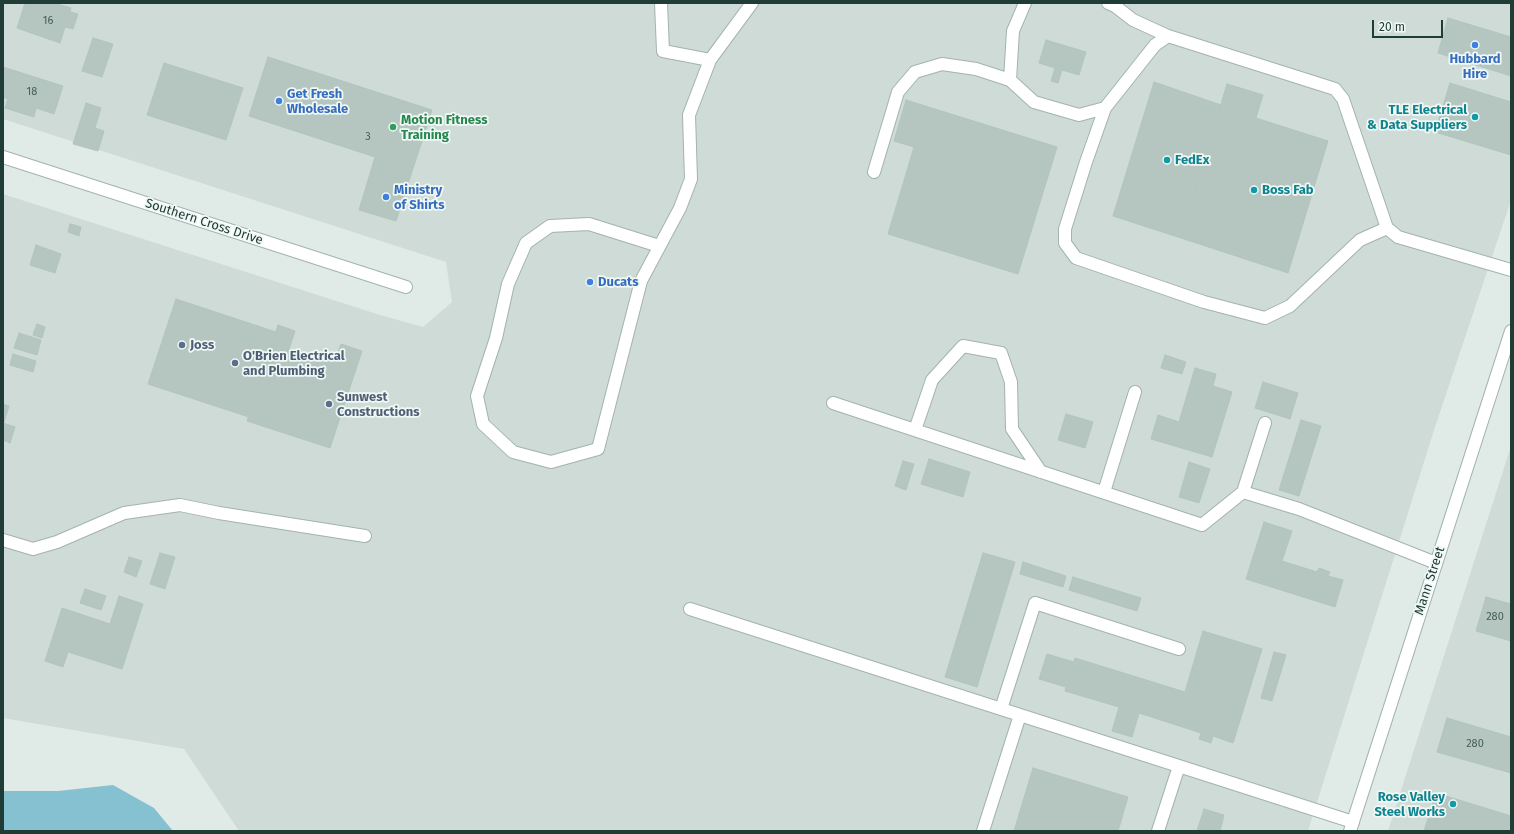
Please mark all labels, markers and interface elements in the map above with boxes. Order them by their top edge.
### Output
scale bar [1374,12,1445,38]
house number: 16 [43,14,53,28]
text: 20 m [1379,20,1405,34]
marker: Hubbard Hire [1470,40,1480,50]
place label: Hubbard Hire [1449,51,1501,82]
house number: 18 [27,85,37,99]
place label: Get Fresh Wholesale [287,86,348,117]
marker: Get Fresh Wholesale [274,96,284,106]
place label: TLE Electrical & Data Suppliers [1367,102,1467,133]
place label: Motion Fitness Training [401,112,487,143]
marker: TLE Electrical & Data Suppliers [1470,112,1480,122]
marker: Motion Fitness Training [388,122,398,132]
house number: 3 [365,130,371,144]
place label: FedEx [1175,152,1209,168]
marker: FedEx [1162,155,1172,165]
place label: Ministry of Shirts [394,182,444,213]
place label: Boss Fab [1262,182,1314,198]
marker: Boss Fab [1249,185,1259,195]
marker: Ministry of Shirts [381,192,391,202]
street label: Southern Cross Drive [143,196,265,248]
place label: Ducats [598,274,638,290]
marker: Ducats [585,277,595,287]
place label: Joss [190,337,214,353]
marker: Joss [177,340,187,350]
place label: O'Brien Electrical and Plumbing [243,348,345,379]
marker: O'Brien Electrical and Plumbing [230,358,240,368]
place label: Sunwest Constructions [337,389,420,420]
marker: Sunwest Constructions [324,399,334,409]
street label: Mann Street [1412,545,1448,617]
house number: 280 [1486,610,1504,624]
house number: 280 [1466,737,1484,751]
place label: Rose Valley Steel Works [1374,789,1445,820]
marker: Rose Valley Steel Works [1448,799,1458,809]

